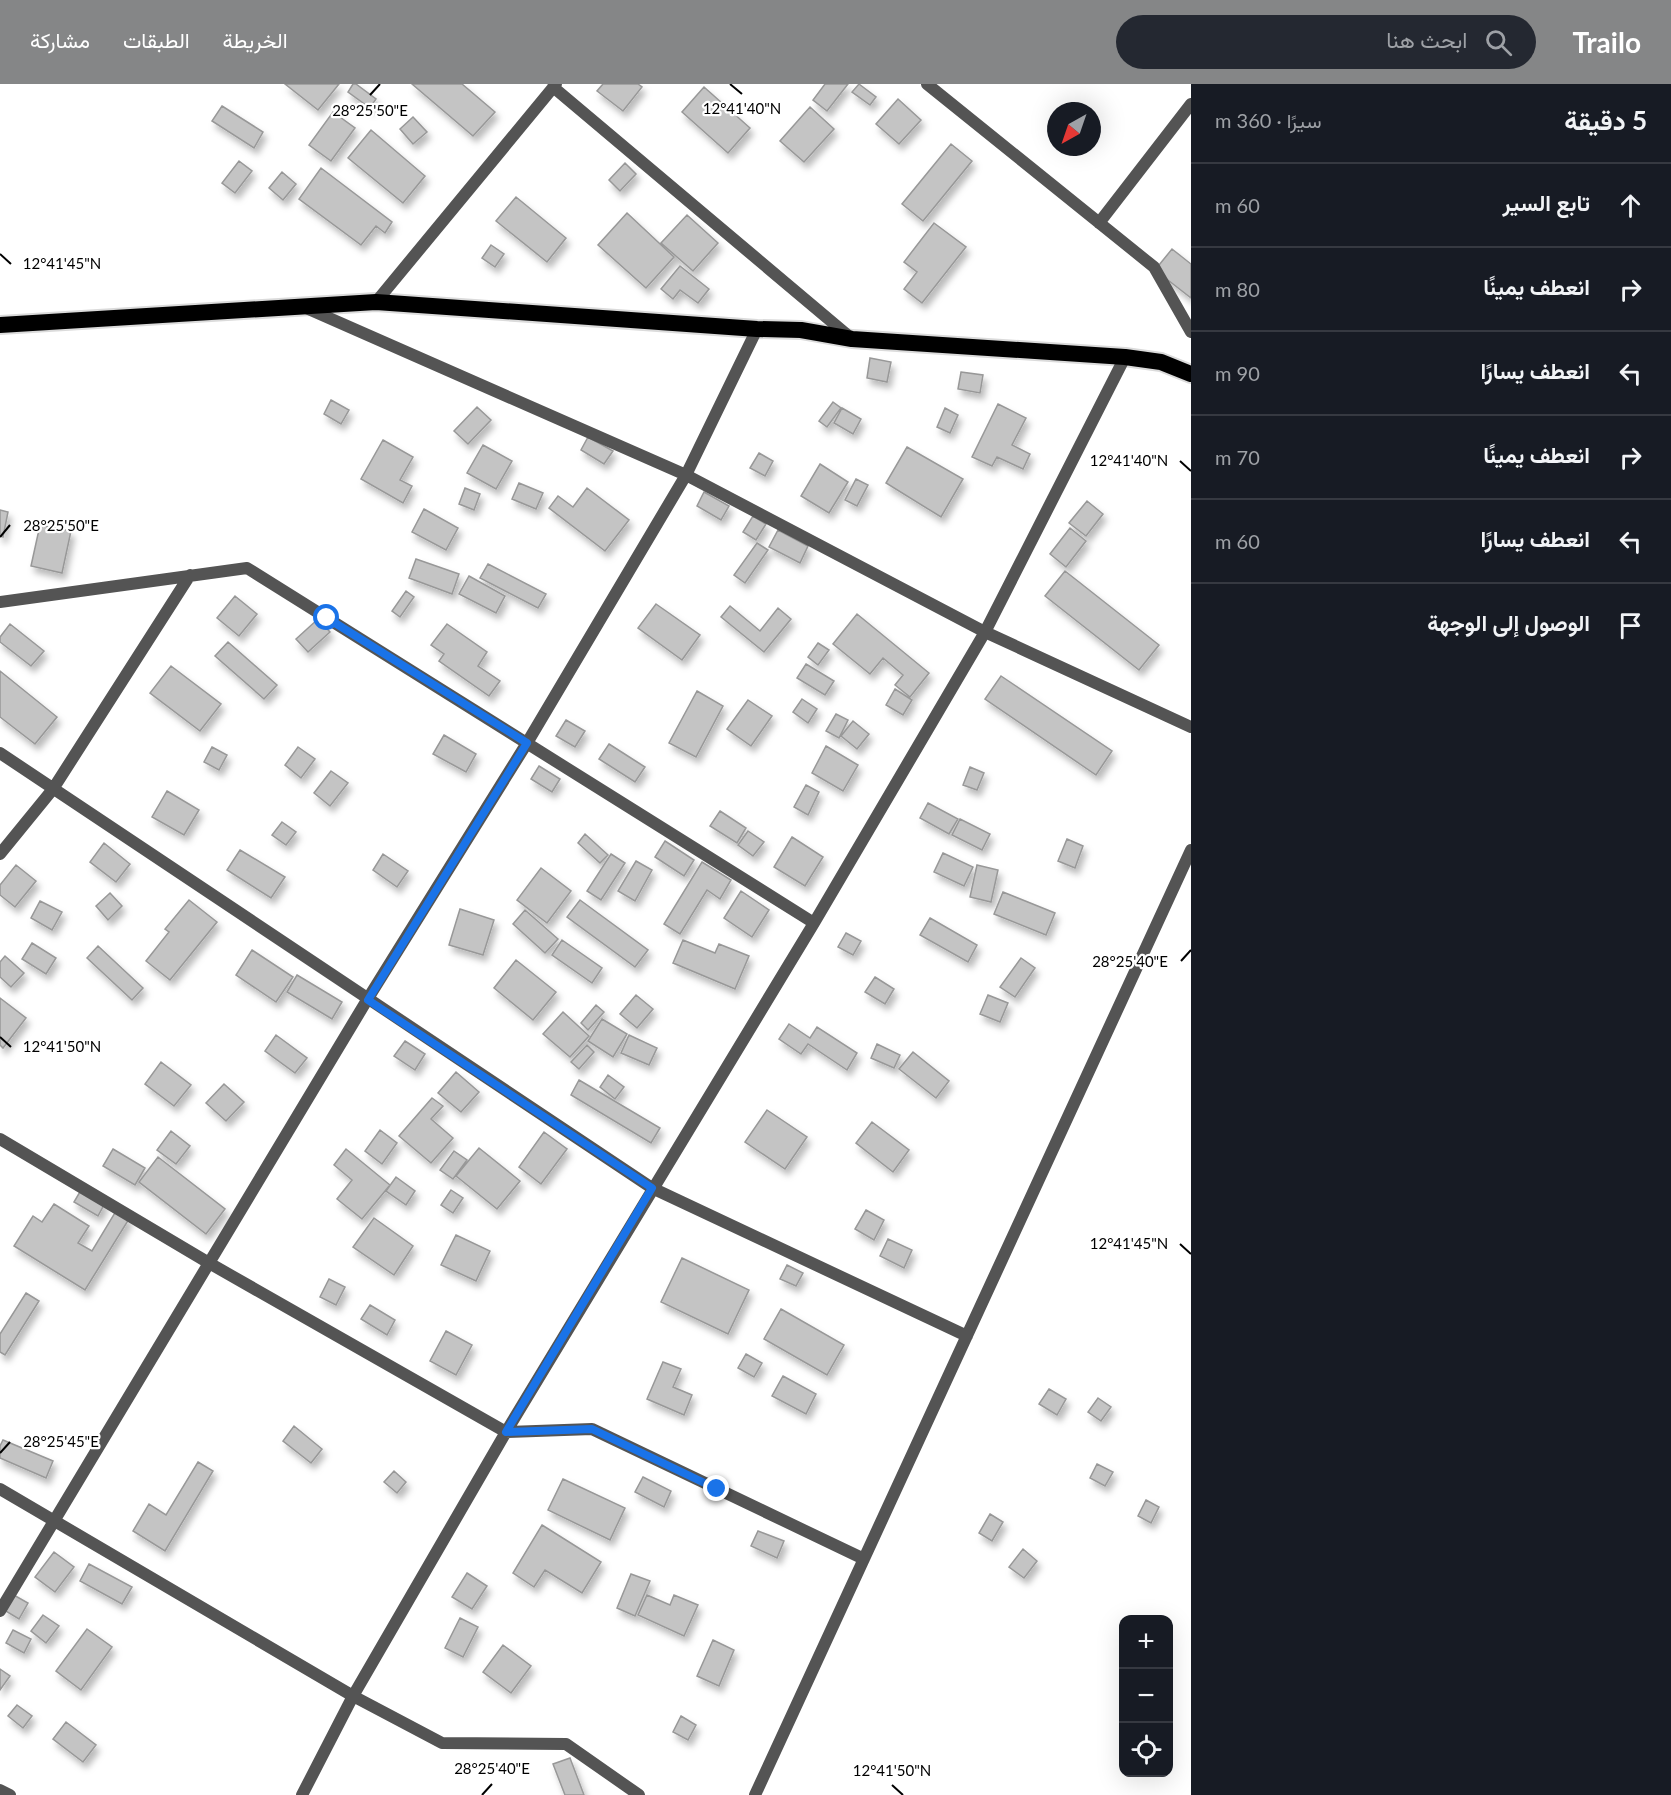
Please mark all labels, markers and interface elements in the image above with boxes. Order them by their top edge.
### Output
search box [1116,15,1536,69]
text: Trailo [1572,25,1641,59]
text: ابحث هنا [1386,26,1467,53]
icon: search [1482,26,1515,59]
text: مشاركة [30,27,90,52]
text: الطبقات [123,27,190,52]
text: الخريطة [223,27,288,52]
text: 12°41'40"N [703,99,781,117]
text: 28°25'50"E [332,101,408,119]
north arrow [1047,102,1101,156]
text: 5 دقيقة [1564,104,1647,136]
text: سيرًا · 360 m [1215,108,1322,132]
text: تابع السير [1503,189,1590,216]
icon: ahead [1614,189,1647,222]
text: 60 m [1215,193,1260,217]
text: 12°41'45"N [23,254,101,272]
text: انعطف يمينًا [1483,273,1590,300]
icon: right [1614,273,1647,306]
text: 80 m [1215,277,1260,301]
text: انعطف يسارًا [1481,357,1590,384]
icon: left [1614,357,1647,390]
text: 90 m [1215,361,1260,385]
text: انعطف يمينًا [1483,441,1590,468]
icon: right [1614,441,1647,474]
text: 70 m [1215,445,1260,469]
text: 12°41'40"N [1090,451,1168,469]
text: 28°25'50"E [23,516,99,534]
text: انعطف يسارًا [1481,525,1590,552]
icon: left [1614,525,1647,558]
text: 60 m [1215,529,1260,553]
route start [313,604,339,630]
text: الوصول إلى الوجهة [1427,609,1590,636]
icon: arrive [1614,609,1647,642]
text: 28°25'40"E [1092,952,1168,970]
text: 12°41'50"N [23,1037,101,1055]
text: 12°41'45"N [1090,1234,1168,1252]
text: 28°25'45"E [23,1432,99,1450]
route end [703,1475,729,1501]
map controls [1119,1615,1173,1777]
button: + [1119,1615,1173,1669]
button: − [1119,1669,1173,1723]
button: locate [1119,1723,1173,1777]
text: 28°25'40"E [454,1759,530,1777]
text: 12°41'50"N [853,1761,931,1779]

